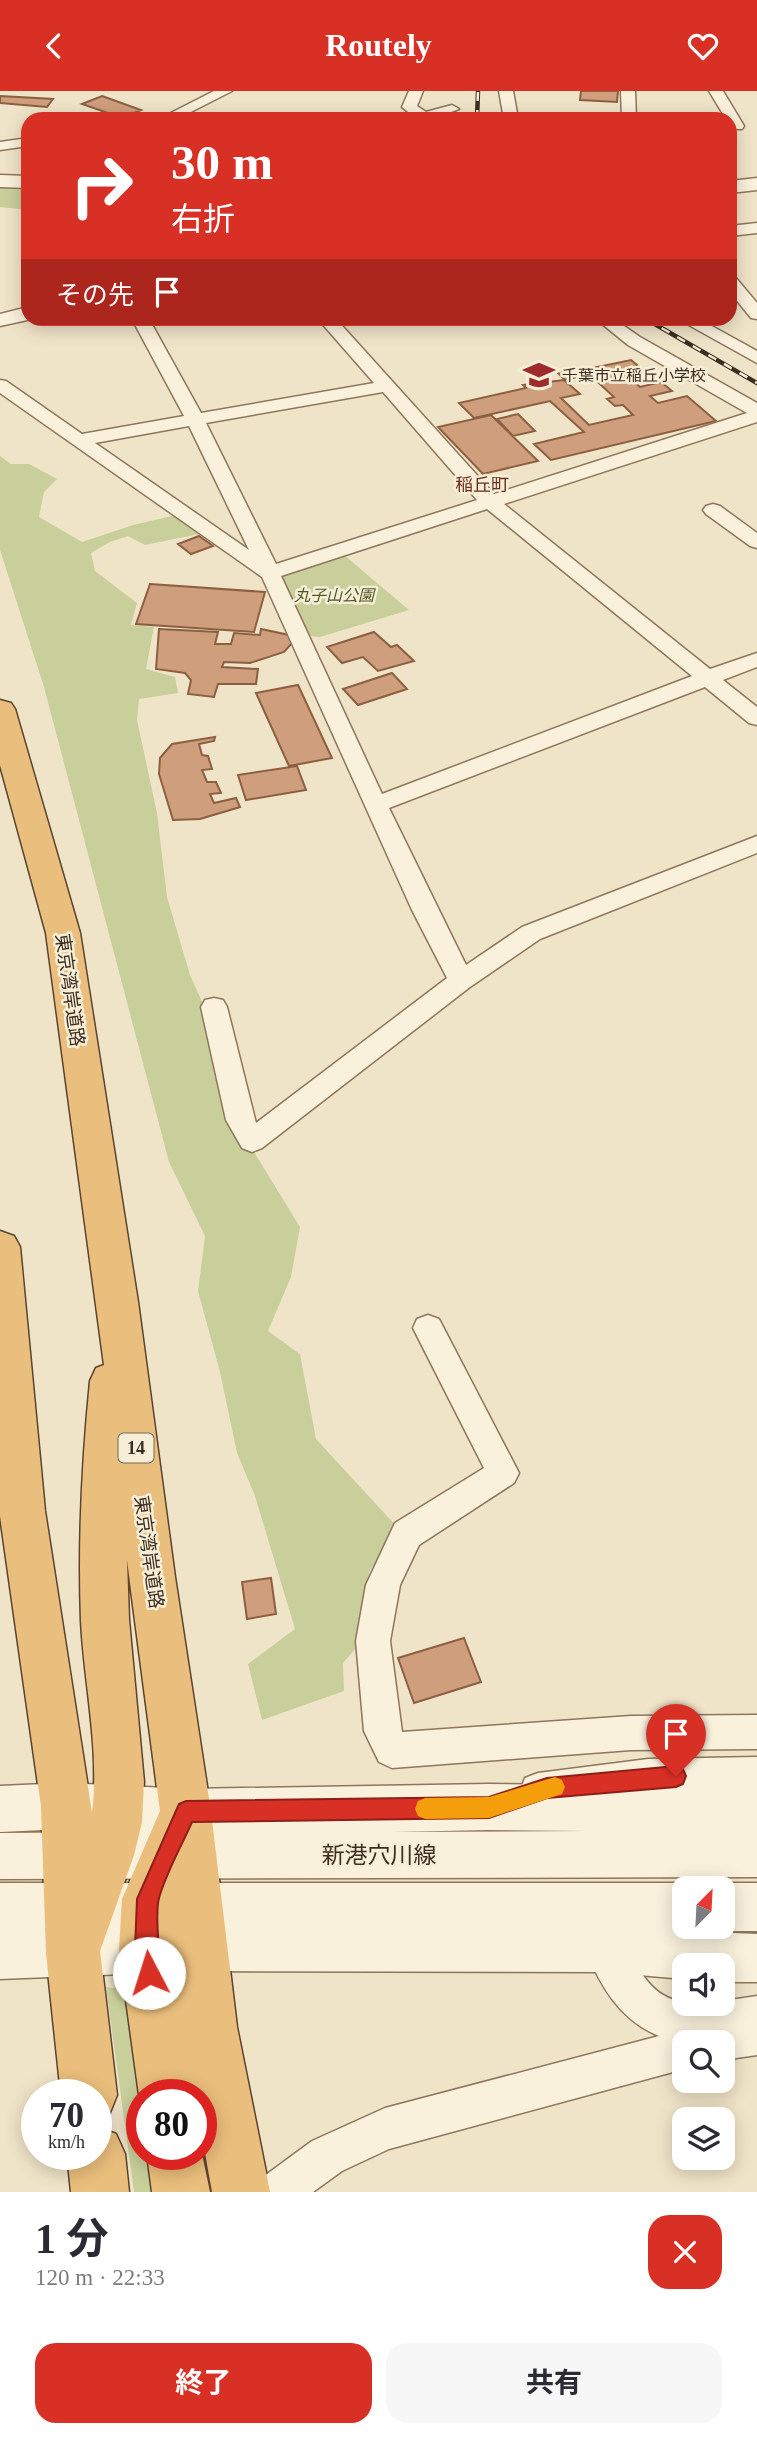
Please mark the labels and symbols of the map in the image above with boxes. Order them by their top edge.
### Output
school or university icon: 千葉市立稲丘小学校 [522,358,556,392]
place label: 千葉市立稲丘小学校 [562,367,706,384]
district label: 稲丘町 [455,475,509,495]
park label: 丸子山公園 [294,587,376,604]
street label: 東京湾岸道路 [52,932,88,1048]
road number: 14 [118,1433,154,1463]
street label: 東京湾岸道路 [131,1494,167,1610]
pin [646,1704,706,1776]
street label: 新港穴川線 [322,1843,437,1868]
north arrow [672,1876,735,1939]
position arrow [112,1936,186,2010]
speed limit sign: 80 [126,2079,217,2170]

